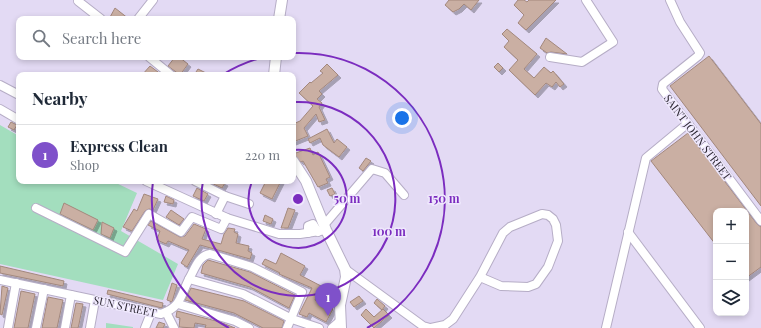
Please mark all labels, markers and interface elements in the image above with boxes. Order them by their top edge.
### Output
search box [16,16,296,60]
icon: search [30,27,52,49]
text: Search here [62,28,141,48]
text: Nearby [32,87,87,109]
street label: SAINT JOHN STREET [661,91,735,183]
your location [392,108,412,128]
text: Express Clean [70,136,168,156]
text: 1 [43,146,47,163]
text: 220 m [245,146,280,163]
text: Shop [70,156,99,173]
text: 50 m [334,190,361,206]
text: 150 m [428,190,460,206]
centre of rings [291,192,305,206]
map controls [713,208,749,316]
button: + [713,208,749,244]
text: 100 m [372,223,406,239]
button: − [713,244,749,280]
button: layers [713,280,749,316]
pin: 1 [315,283,341,316]
street label: SUN STREET [92,292,158,320]

